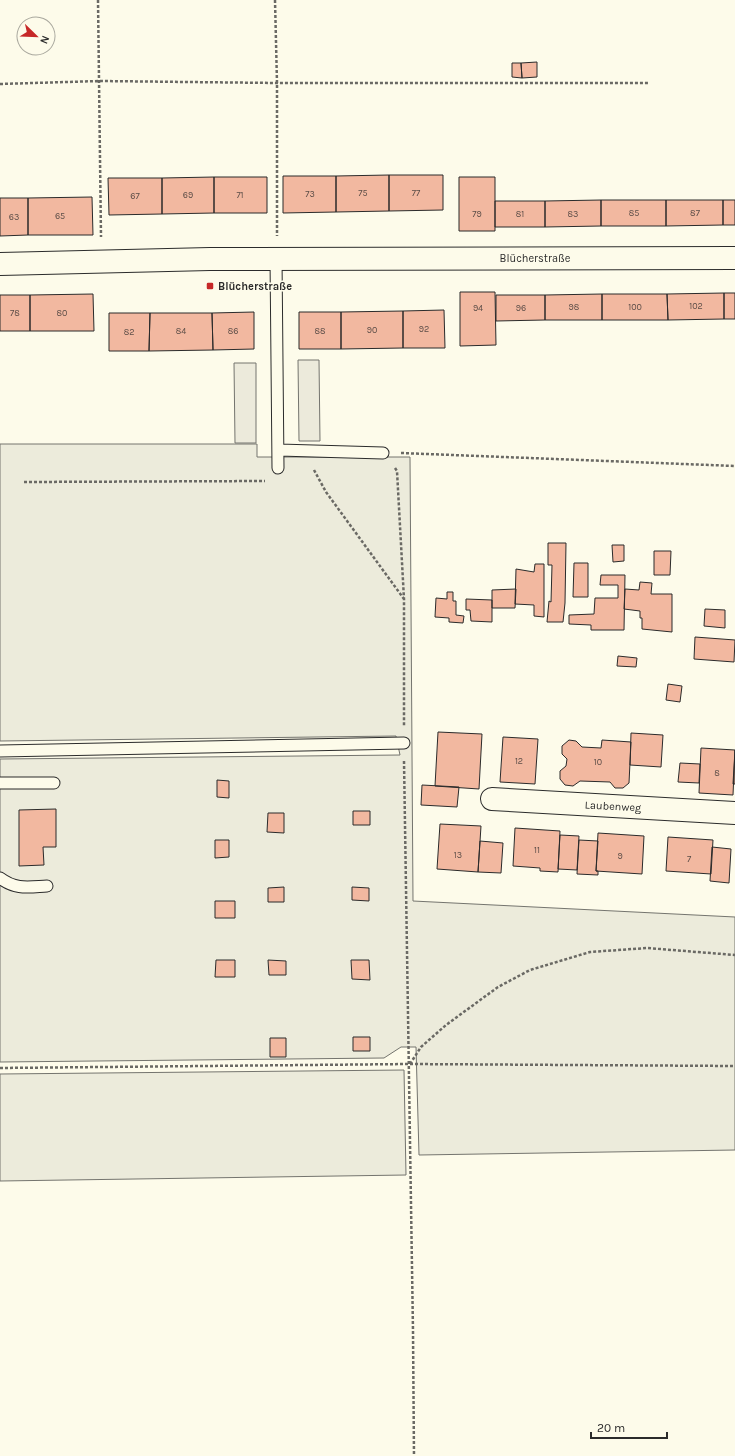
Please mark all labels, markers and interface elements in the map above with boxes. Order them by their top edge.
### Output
north arrow [16,16,56,56]
text: N [37,34,52,46]
house number: 75 [358,188,368,198]
house number: 77 [412,188,421,198]
house number: 73 [305,189,315,199]
house number: 69 [183,190,193,200]
house number: 71 [236,190,244,200]
house number: 67 [130,191,140,201]
house number: 85 [629,208,639,218]
house number: 87 [690,208,701,218]
house number: 79 [472,209,482,219]
house number: 81 [516,209,524,219]
house number: 83 [568,209,578,219]
house number: 65 [55,211,65,221]
house number: 63 [9,212,19,222]
street label: Blücherstraße [500,252,571,265]
place label: Blücherstraße [218,280,292,293]
marker: Blücherstraße [205,281,215,291]
house number: 102 [689,301,703,311]
house number: 98 [569,302,580,312]
house number: 100 [628,302,642,312]
house number: 94 [473,303,483,313]
house number: 96 [516,303,526,313]
house number: 78 [10,308,20,318]
house number: 80 [57,308,67,318]
house number: 92 [419,324,429,334]
house number: 90 [367,325,377,335]
house number: 84 [176,326,186,336]
house number: 86 [228,326,238,336]
house number: 88 [314,326,326,336]
house number: 82 [124,327,134,337]
house number: 12 [515,756,523,766]
house number: 10 [594,757,602,767]
house number: 8 [714,768,720,778]
street label: Laubenweg [584,799,642,815]
house number: 11 [534,845,540,855]
house number: 13 [454,850,462,860]
house number: 9 [617,851,623,861]
house number: 7 [687,854,692,864]
scale bar [591,1414,667,1440]
text: 20 m [597,1421,625,1435]

